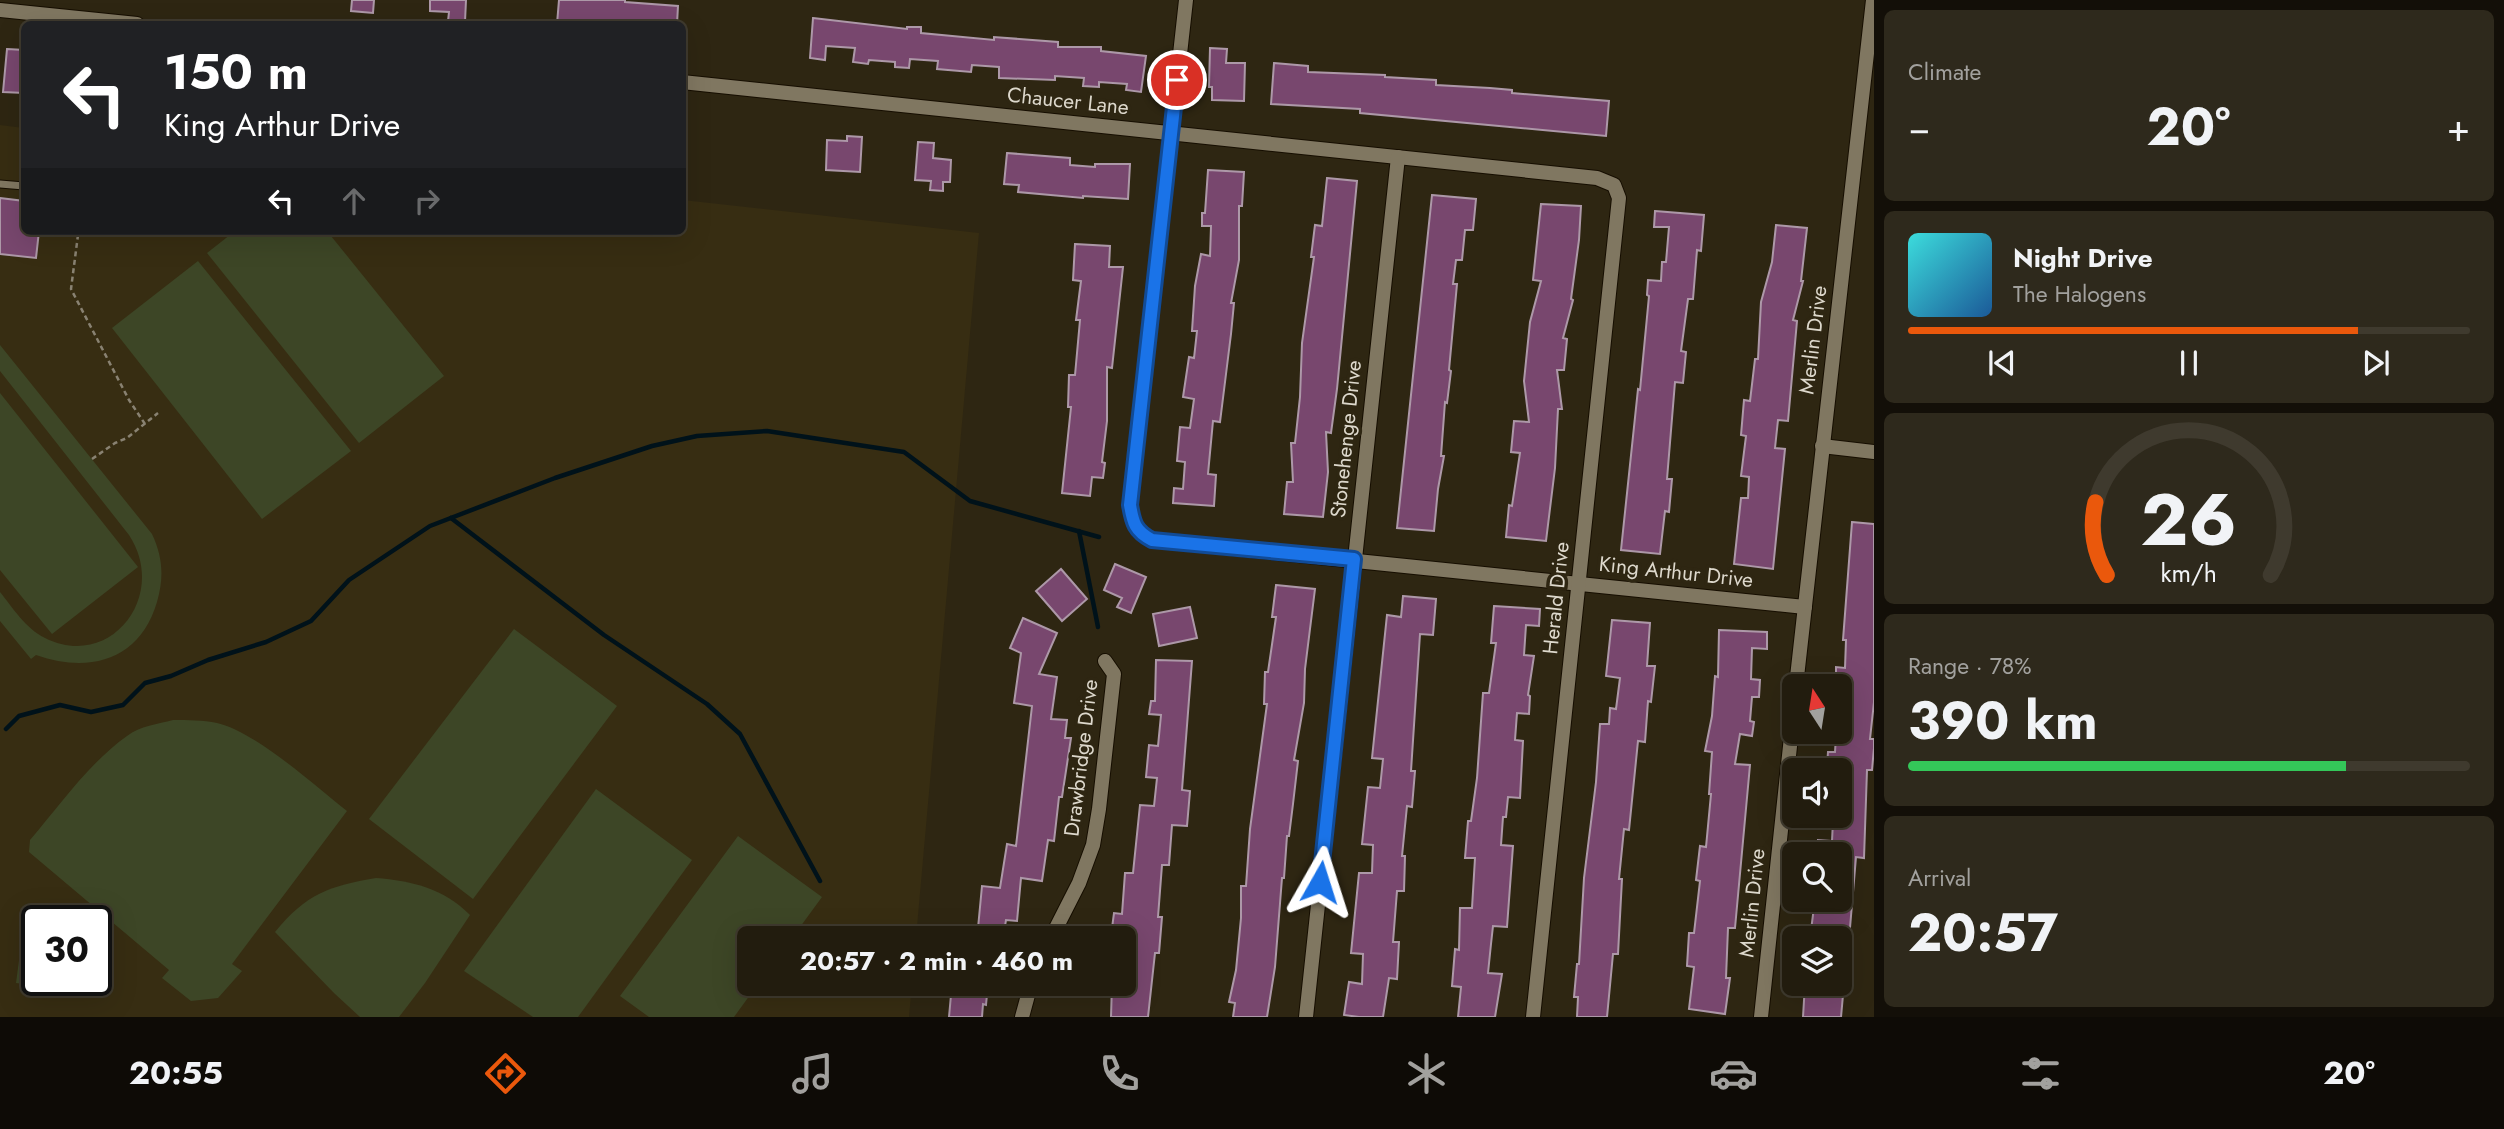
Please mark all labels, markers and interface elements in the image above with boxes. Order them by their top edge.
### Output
text: 150 m [164,37,308,107]
icon: left [49,49,140,140]
pin [1147,50,1207,110]
text: Climate [1908,55,1981,89]
icon: arrive [1158,61,1196,99]
street label: Chaucer Lane [1006,80,1131,122]
text: 20° [2147,89,2231,165]
text: − [1908,100,1930,155]
text: + [2447,100,2470,155]
text: King Arthur Drive [164,102,400,148]
icon: left [262,182,300,220]
icon: ahead [335,182,373,220]
icon: right [408,182,446,220]
text: Night Drive [2013,239,2153,277]
text: The Halogens [2013,277,2146,311]
street label: Merlin Drive [1791,284,1835,396]
icon: previous [1983,344,2021,382]
icon: pause [2170,344,2208,382]
icon: next [2357,344,2395,382]
street label: Stonehenge Drive [1323,358,1369,519]
text: 26 [2141,467,2237,572]
street label: Herald Drive [1535,540,1577,656]
street label: King Arthur Drive [1597,549,1755,595]
text: km/h [2161,554,2217,590]
text: Range · 78% [1908,649,2032,683]
north arrow [1782,674,1852,744]
map controls [1782,674,1852,996]
street label: Drawbridge Drive [1056,678,1106,838]
text: 390 km [1908,683,2098,759]
button: sound [1782,758,1852,828]
button: search [1782,842,1852,912]
position arrow [1283,845,1357,919]
street label: Merlin Drive [1731,847,1773,959]
text: Arrival [1908,861,1971,895]
text: 20:57 [1908,895,2058,971]
speed limit sign: 30 [21,905,112,996]
button: layers [1782,926,1852,996]
text: 20:57 · 2 min · 460 m [800,942,1073,980]
icon: directions [481,1049,530,1098]
icon: music [788,1049,837,1098]
icon: phone [1095,1049,1144,1098]
icon: climate [1402,1049,1451,1098]
icon: car [1709,1049,1758,1098]
icon: filters [2016,1049,2065,1098]
text: 20:55 [129,1050,223,1096]
text: 20° [2323,1050,2375,1096]

